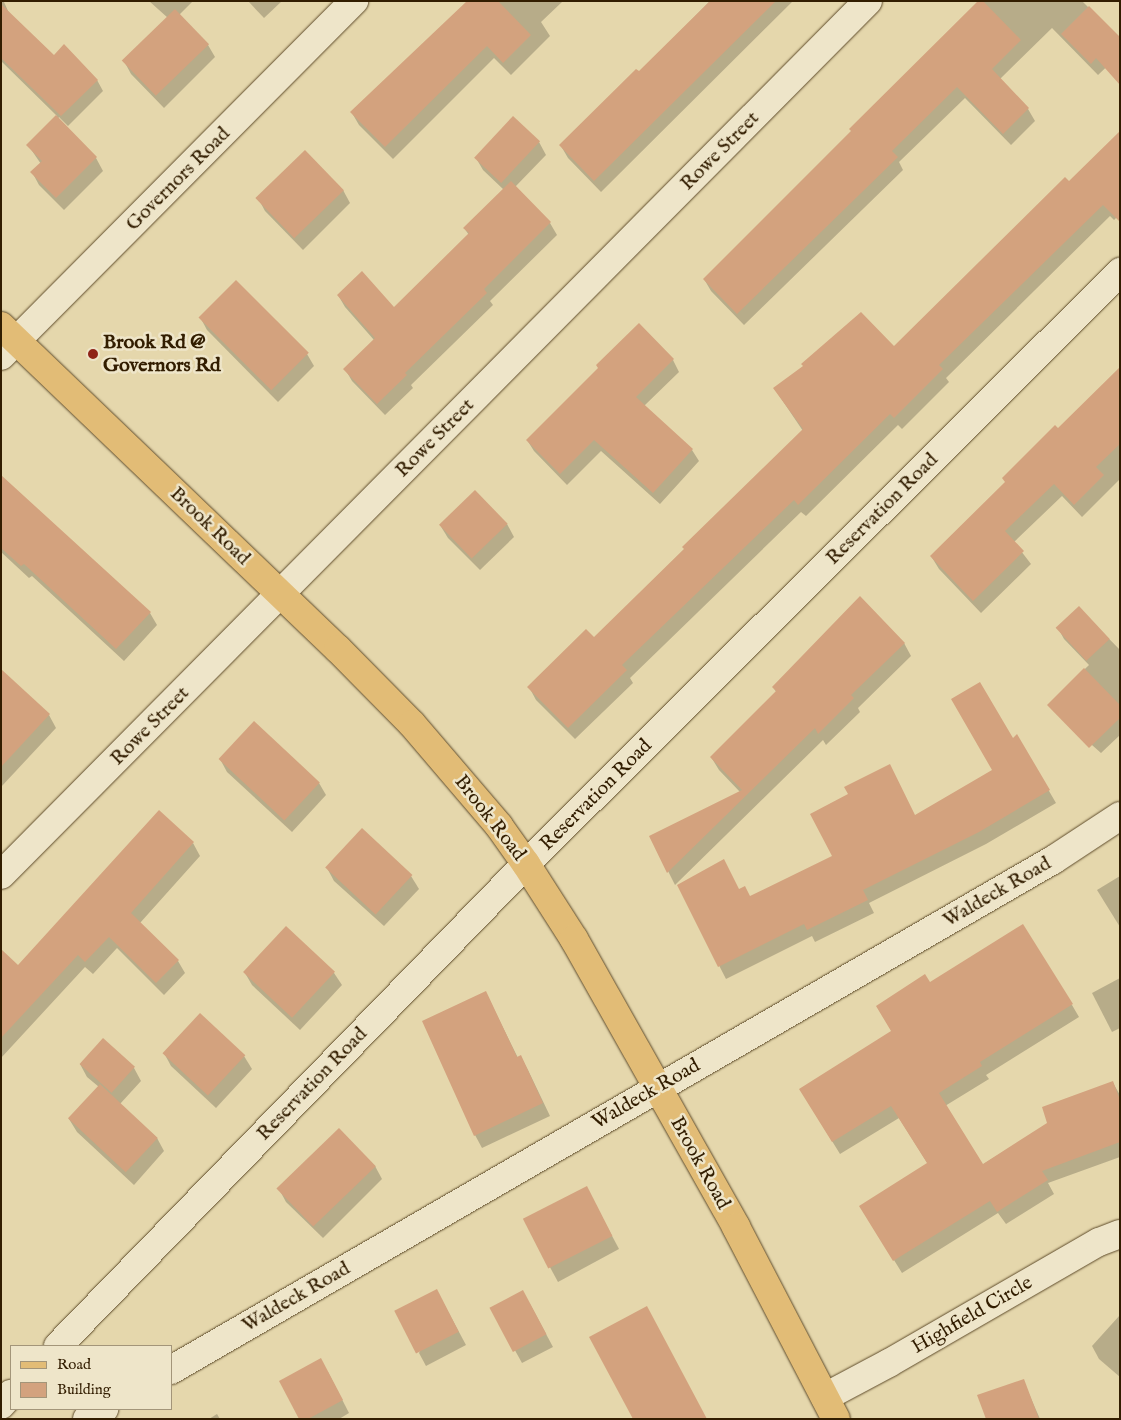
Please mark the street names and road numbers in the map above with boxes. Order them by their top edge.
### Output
street label: Rowe Street [675,106,765,196]
street label: Governors Road [121,122,235,236]
street label: Rowe Street [390,393,480,483]
street label: Reservation Road [821,448,943,570]
street label: Brook Road [165,482,255,570]
street label: Rowe Street [105,681,195,771]
street label: Reservation Road [535,734,657,856]
street label: Brook Road [449,770,531,866]
street label: Waldeck Road [939,851,1055,933]
street label: Reservation Road [252,1022,372,1146]
street label: Waldeck Road [588,1053,704,1135]
street label: Brook Road [665,1112,735,1214]
street label: Waldeck Road [238,1256,354,1338]
street label: Highfield Circle [907,1271,1037,1359]

